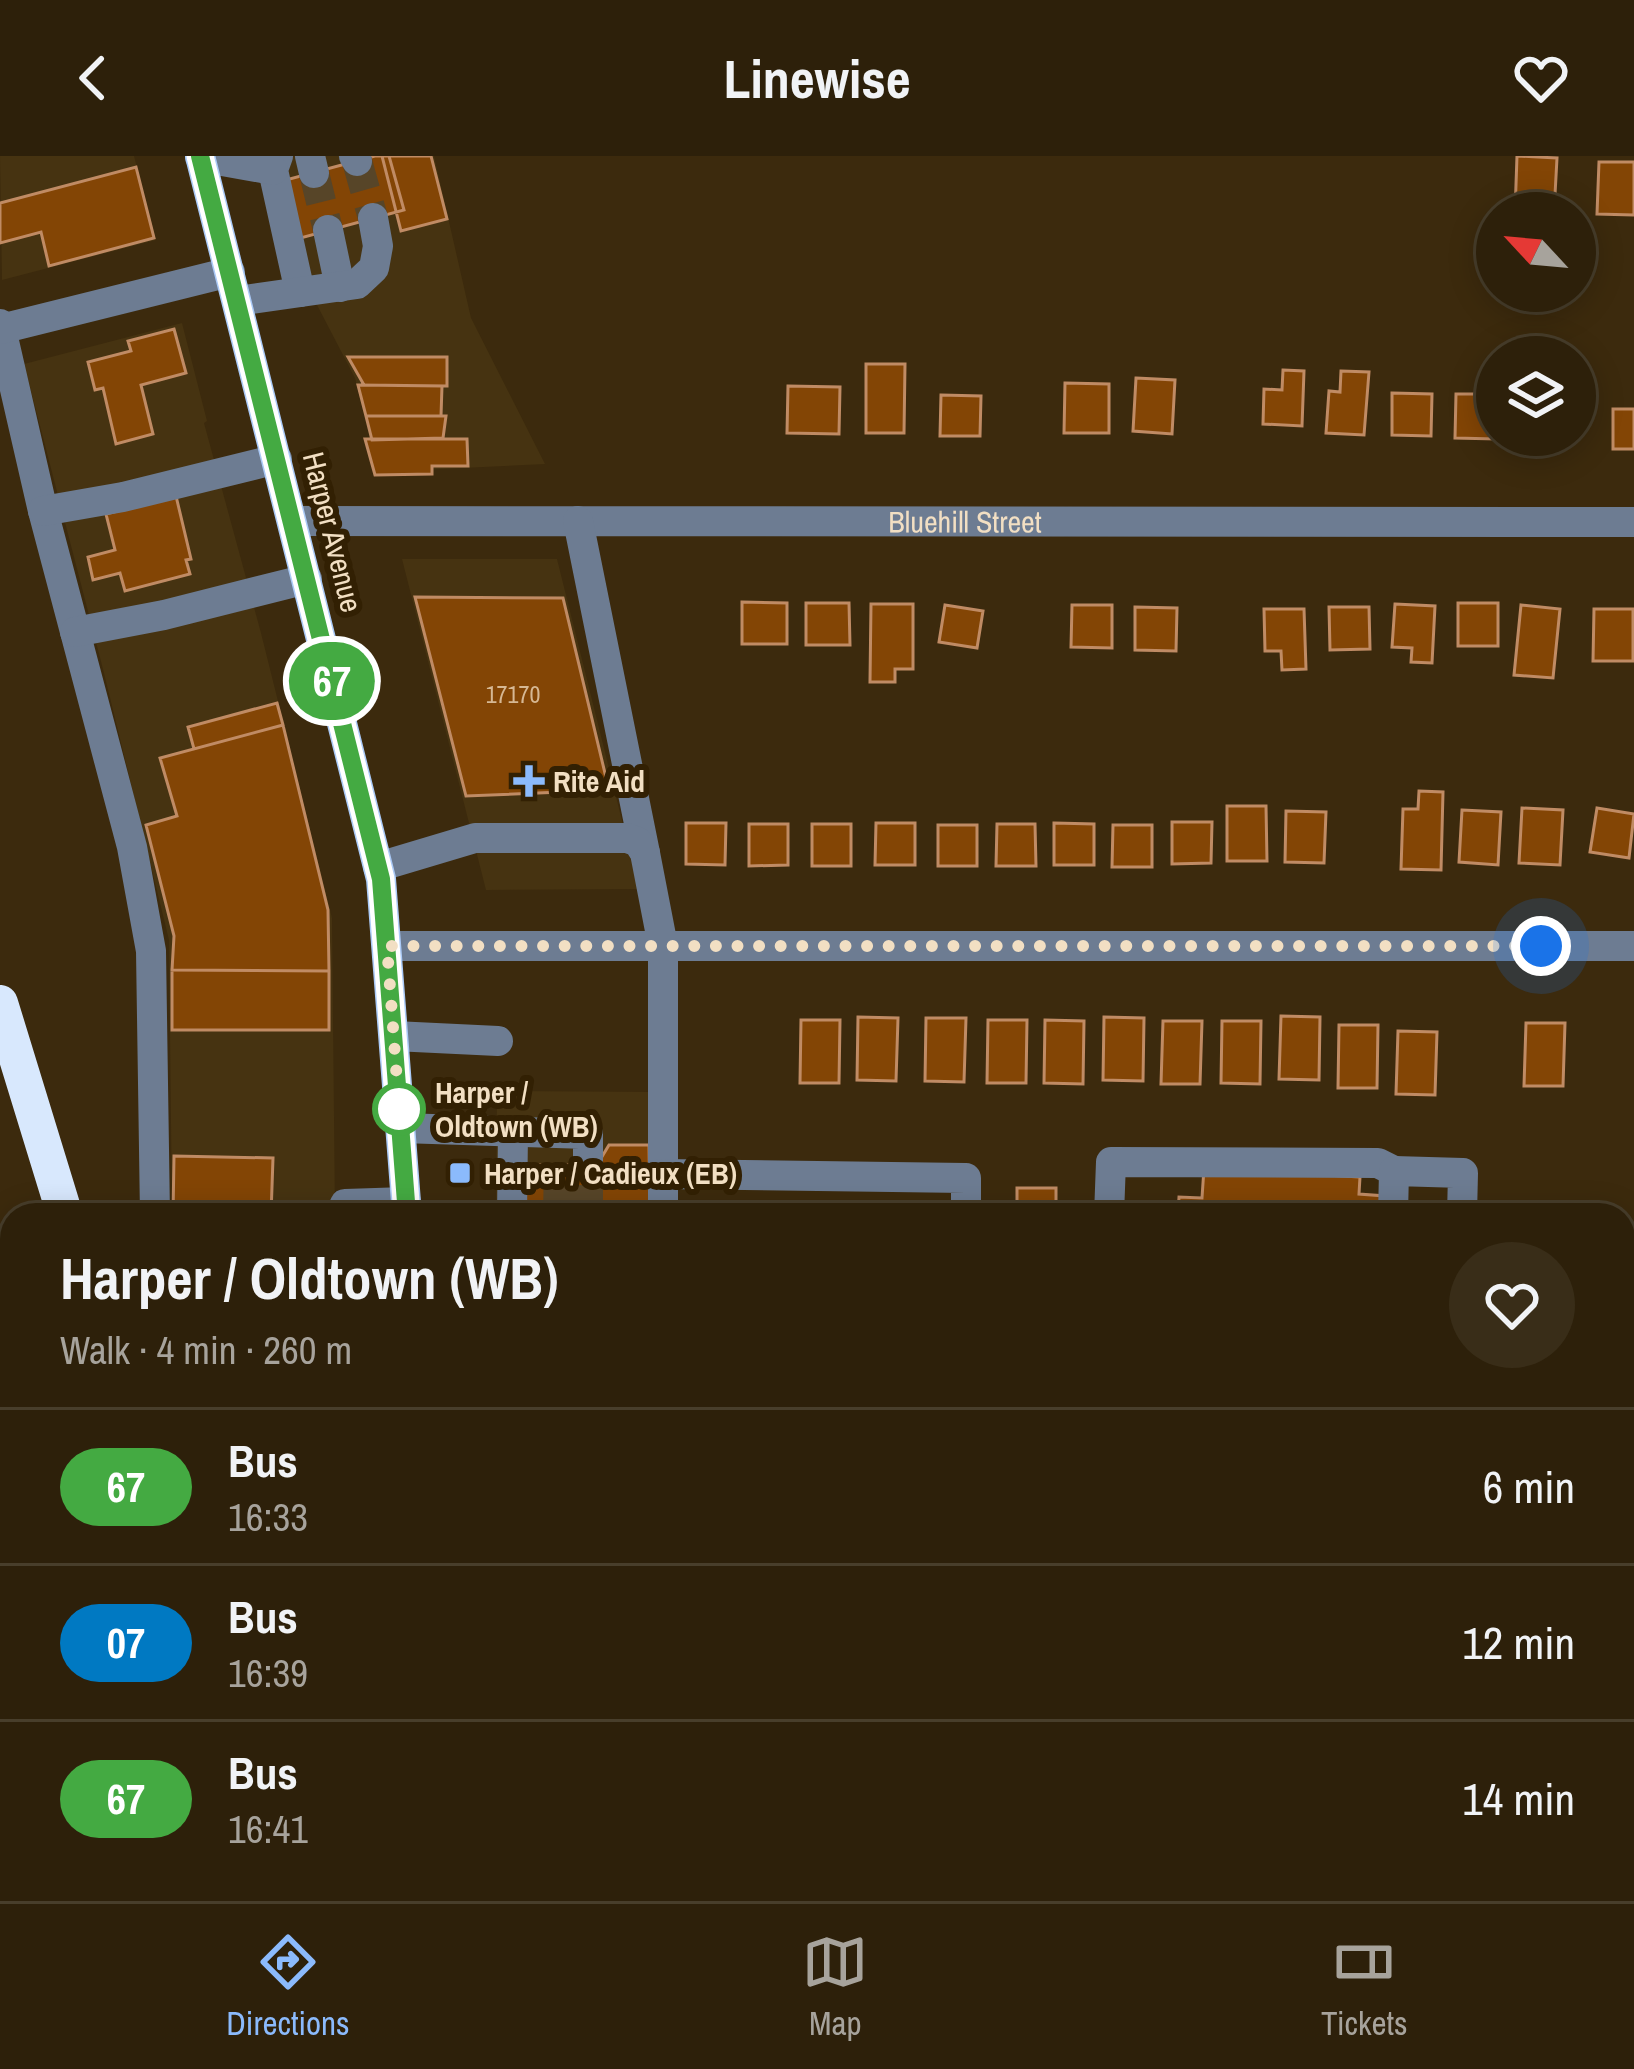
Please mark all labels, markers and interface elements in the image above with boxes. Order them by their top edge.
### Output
text: Linewise [723,42,911,115]
icon: back [60,45,126,111]
icon: heart [1508,45,1574,111]
north arrow [1476,192,1596,312]
map controls [1476,192,1596,456]
button: layers [1476,336,1596,456]
street label: Harper Avenue [294,448,372,616]
street label: Bluehill Street [888,501,1042,542]
line badge: 67 [278,642,386,720]
text: 67 [313,653,351,709]
house number: 17170 [486,678,540,710]
place label: Rite Aid [553,761,645,801]
marker: Rite Aid [516,768,542,794]
your location [1511,916,1571,976]
place label: Harper / Oldtown (WB) [435,1072,598,1146]
marker: Harper / Oldtown (WB) [374,1084,424,1134]
place label: Harper / Cadieux (EB) [484,1153,737,1193]
marker: Harper / Cadieux (EB) [447,1160,473,1186]
text: Harper / Oldtown (WB) [60,1240,559,1317]
button: heart [1449,1242,1575,1368]
text: Walk · 4 min · 260 m [60,1324,352,1376]
text: Bus [228,1430,298,1491]
text: 6 min [1483,1456,1575,1517]
text: 67 [107,1459,145,1515]
text: 16:33 [228,1491,308,1543]
text: Bus [228,1586,298,1647]
text: 12 min [1462,1612,1575,1673]
text: 07 [107,1615,145,1671]
text: 16:39 [228,1647,308,1699]
text: Bus [228,1742,298,1803]
text: 14 min [1462,1768,1575,1829]
text: 67 [107,1771,145,1827]
text: 16:41 [228,1803,308,1855]
tab: Directions [226,1929,350,2045]
tab: Map [802,1929,868,2045]
tab: Tickets [1321,1929,1408,2045]

